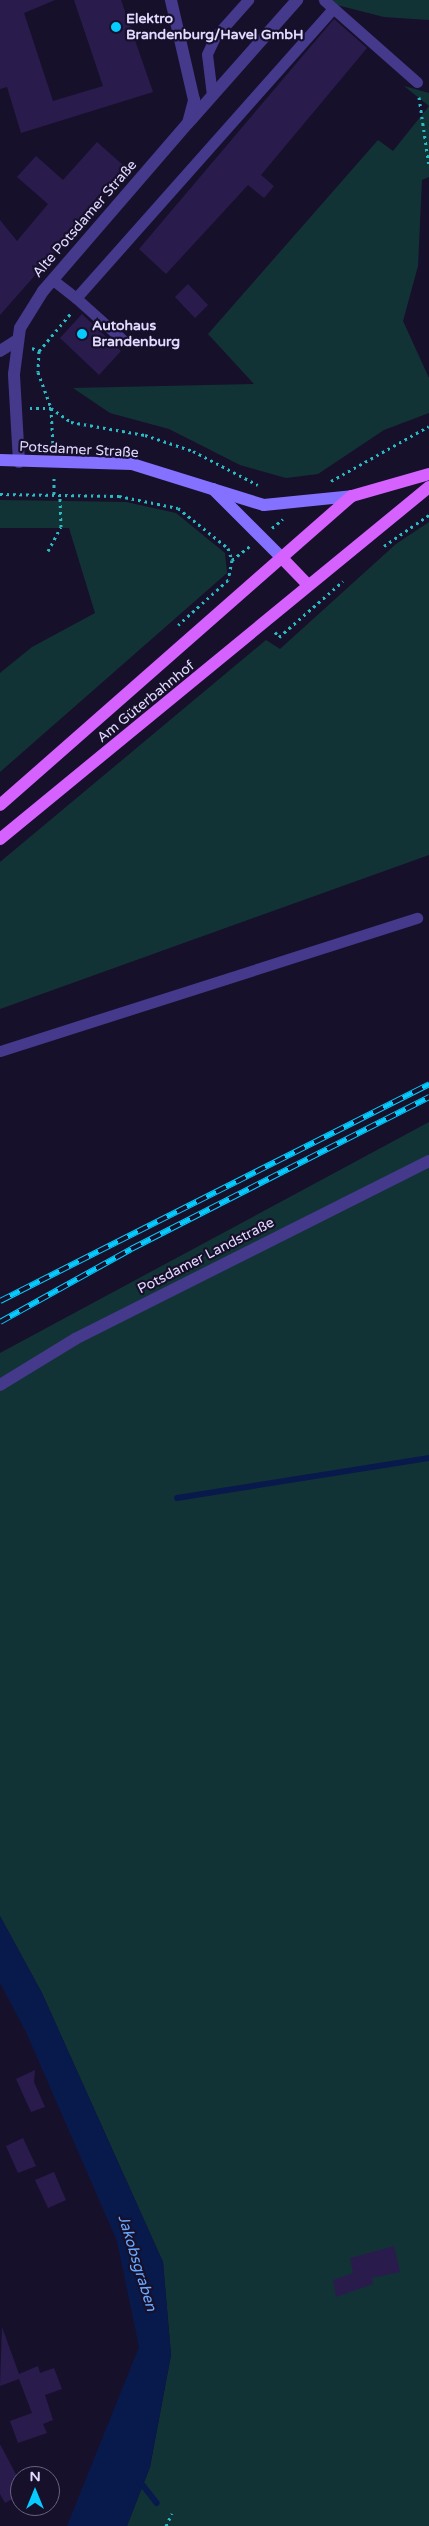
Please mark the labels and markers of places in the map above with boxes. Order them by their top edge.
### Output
place label: Elektro Brandenburg/Havel GmbH [126,11,304,44]
marker: Elektro Brandenburg/Havel GmbH [110,21,122,33]
place label: Autohaus Brandenburg [92,318,180,351]
marker: Autohaus Brandenburg [76,328,88,340]

